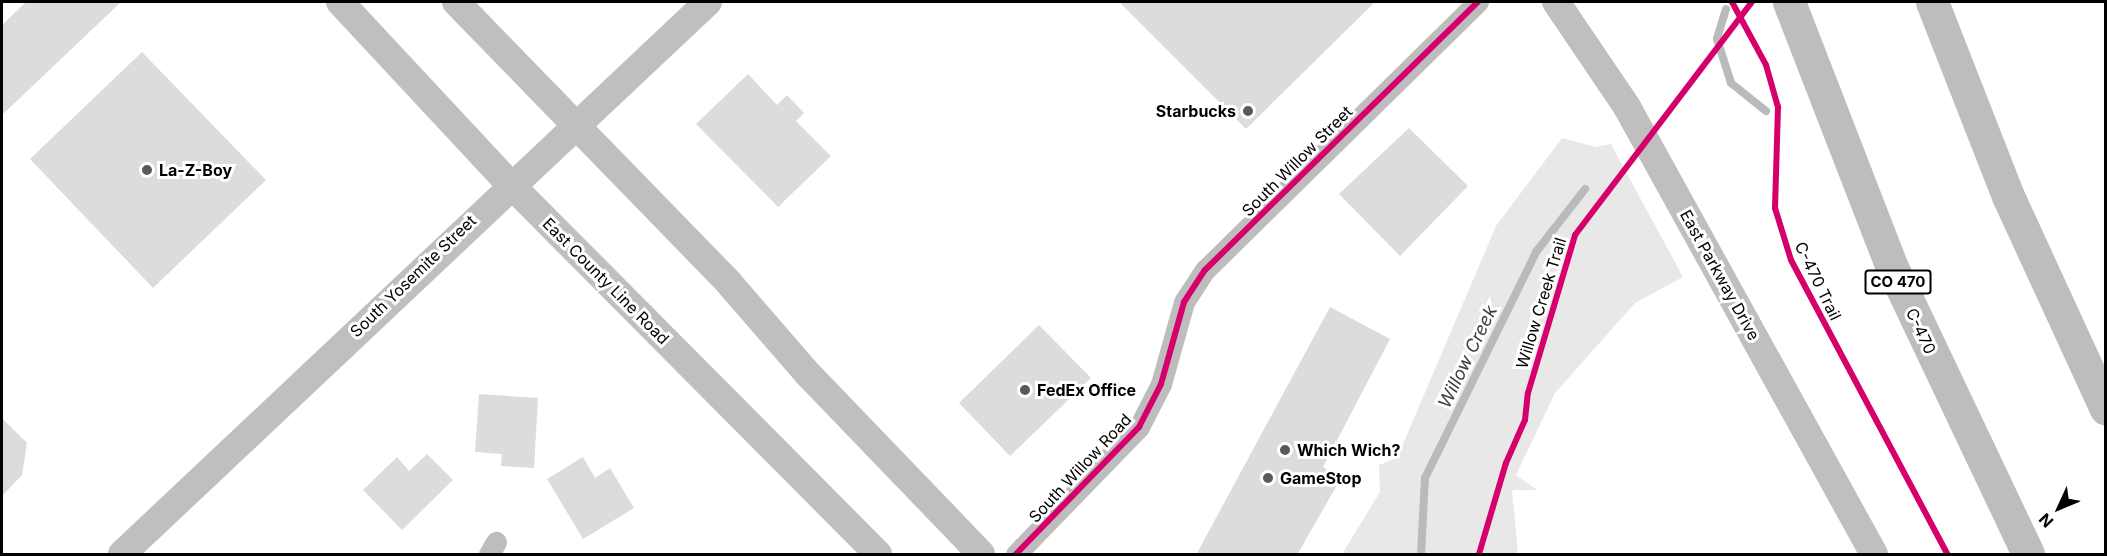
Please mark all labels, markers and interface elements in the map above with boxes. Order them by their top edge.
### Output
place label: Starbucks [1156,101,1236,121]
street label: South Willow Street [1238,102,1356,220]
marker: Starbucks [1241,104,1255,118]
place label: La-Z-Boy [159,160,232,180]
marker: La-Z-Boy [140,163,154,177]
street label: East Parkway Drive [1676,206,1764,344]
street label: South Yosemite Street [346,211,480,341]
street label: East County Line Road [539,214,673,348]
street label: Willow Creek Trail [1512,235,1570,371]
street label: C-470 Trail [1791,239,1845,323]
road number: CO 470 [1864,270,1932,294]
water label: Willow Creek [1434,302,1502,412]
street label: C-470 [1902,305,1940,357]
place label: FedEx Office [1037,380,1136,400]
marker: FedEx Office [1018,383,1032,397]
street label: South Willow Road [1025,410,1135,526]
place label: Which Wich? [1297,440,1400,460]
marker: Which Wich? [1278,443,1292,457]
place label: GameStop [1280,468,1362,488]
marker: GameStop [1261,471,1275,485]
north arrow [2029,478,2089,538]
text: N [2035,509,2057,532]

